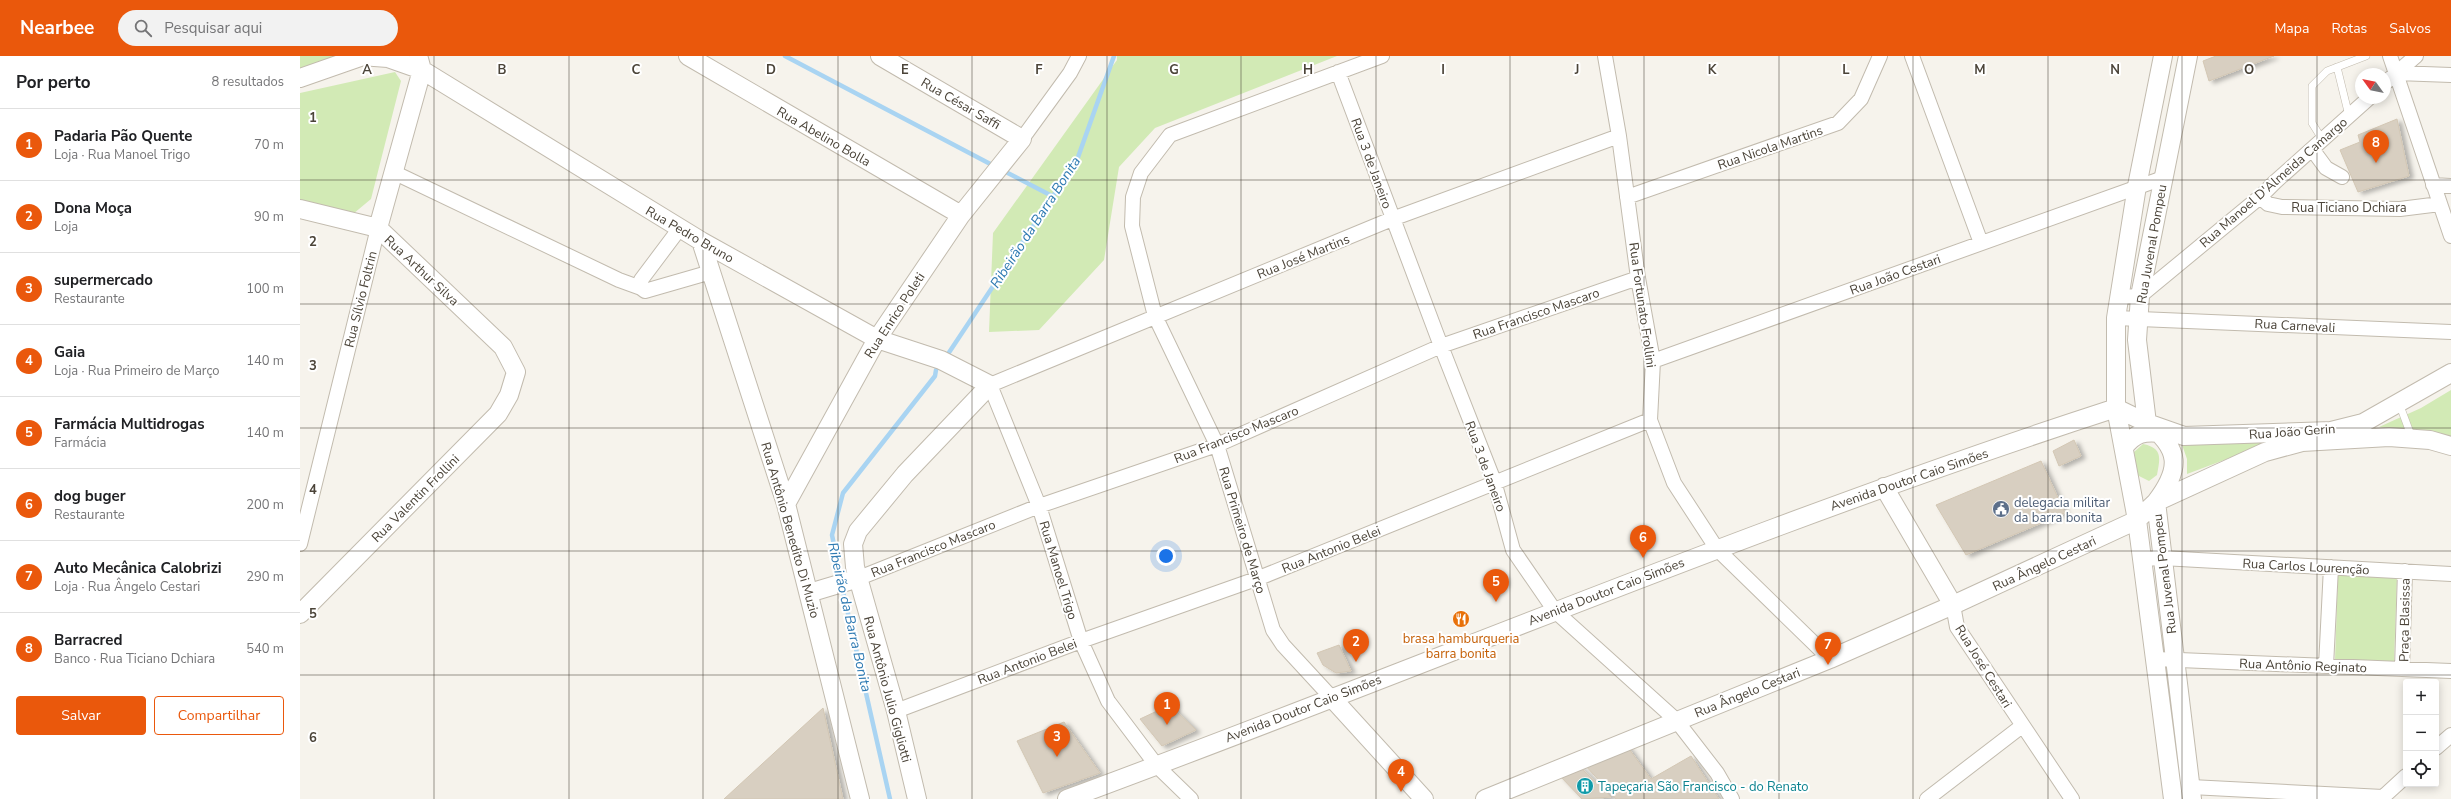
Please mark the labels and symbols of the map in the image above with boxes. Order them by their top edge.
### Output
text: A [362,61,372,79]
text: B [498,61,507,79]
text: C [632,61,641,79]
text: D [766,61,776,79]
text: E [901,61,909,79]
text: F [1035,61,1043,79]
text: G [1169,61,1179,79]
text: H [1303,61,1313,79]
text: I [1441,61,1445,79]
text: J [1574,61,1579,79]
text: K [1708,61,1717,79]
text: L [1842,61,1850,79]
text: M [1974,61,1986,79]
text: N [2110,61,2120,79]
text: O [2244,61,2254,79]
north arrow [2355,68,2391,104]
street label: Rua César Saffi [918,74,1003,134]
street label: Rua Abelino Bolla [773,103,874,171]
text: 1 [309,109,317,127]
street label: Rua Manoel D'Almeida Camargo [2196,113,2351,252]
street label: Rua 3 de Janeiro [1346,115,1396,211]
street label: Rua Nicola Martins [1715,121,1825,174]
pin: 8 [2363,130,2389,163]
water label: Ribeirão da Barra Bonita [986,153,1085,292]
street label: Rua Juvenal Pompeu [2133,183,2171,305]
street label: Rua Ticiano Dchiara [2291,199,2407,217]
street label: Rua Pedro Bruno [642,202,737,267]
street label: Rua José Martins [1254,230,1352,284]
street label: Rua Arthur Silva [380,231,463,310]
text: 2 [309,233,317,251]
street label: Rua Fortunato Frollini [1624,241,1660,369]
street label: Rua Sílvio Foltrin [340,249,382,349]
street label: Rua João Cestari [1847,250,1943,300]
street label: Rua Enrico Poleti [860,269,929,362]
street label: Rua Francisco Mascaro [1471,284,1602,344]
street label: Rua Carnevali [2254,315,2336,337]
text: 3 [309,357,317,375]
street label: Rua Francisco Mascaro [1171,402,1301,468]
street label: Rua 3 de Janeiro [1460,418,1510,514]
street label: Rua João Gerin [2248,420,2336,444]
street label: Rua Antônio Benedito Di Muzio [756,440,824,620]
street label: Avenida Doutor Caio Simões [1828,444,1991,516]
street label: Rua Valentin Frollini [368,451,464,547]
street label: Rua Primeiro de Março [1214,465,1270,596]
text: 4 [309,481,317,499]
place label: delegacia militar da barra bonita [2014,494,2110,527]
public building icon: delegacia militar da barra bonita [1991,499,2011,519]
street label: Rua Juvenal Pompeu [2149,513,2181,635]
street label: Rua Francisco Mascaro [868,516,998,582]
street label: Rua Manoel Trigo [1034,519,1082,622]
street label: Rua Antonio Belei [1279,522,1384,578]
pin: 6 [1630,525,1656,558]
street label: Rua Ângelo Cestari [1989,531,2099,596]
water label: Ribeirão da Barra Bonita [823,540,876,694]
your location [1156,546,1176,566]
street label: Avenida Doutor Caio Simões [1526,554,1687,630]
street label: Rua Carlos Lourenção [2242,555,2370,579]
pin: 5 [1483,569,1509,602]
street label: Praça Blasissa [2395,578,2415,662]
text: 5 [309,605,317,623]
restaurant icon: brasa hamburqueria barra bonita [1451,609,1471,629]
street label: Rua Antônio Julio Gigliotti [859,614,915,764]
street label: Rua José Cestari [1950,622,2016,711]
pin: 2 [1343,629,1369,662]
place label: brasa hamburqueria barra bonita [1403,630,1519,663]
pin: 7 [1815,632,1841,665]
street label: Rua Antonio Belei [975,635,1080,689]
street label: Rua Antônio Reginato [2239,655,2367,677]
street label: Rua Ângelo Cestari [1691,663,1803,722]
street label: Avenida Doutor Caio Simões [1223,671,1384,747]
pin: 1 [1154,692,1180,725]
pin: 3 [1044,724,1070,757]
text: 6 [309,729,317,747]
pin: 4 [1388,759,1414,792]
building icon: Tapeçaria São Francisco - do Renato [1575,776,1595,796]
place label: Tapeçaria São Francisco - do Renato [1598,778,1809,796]

